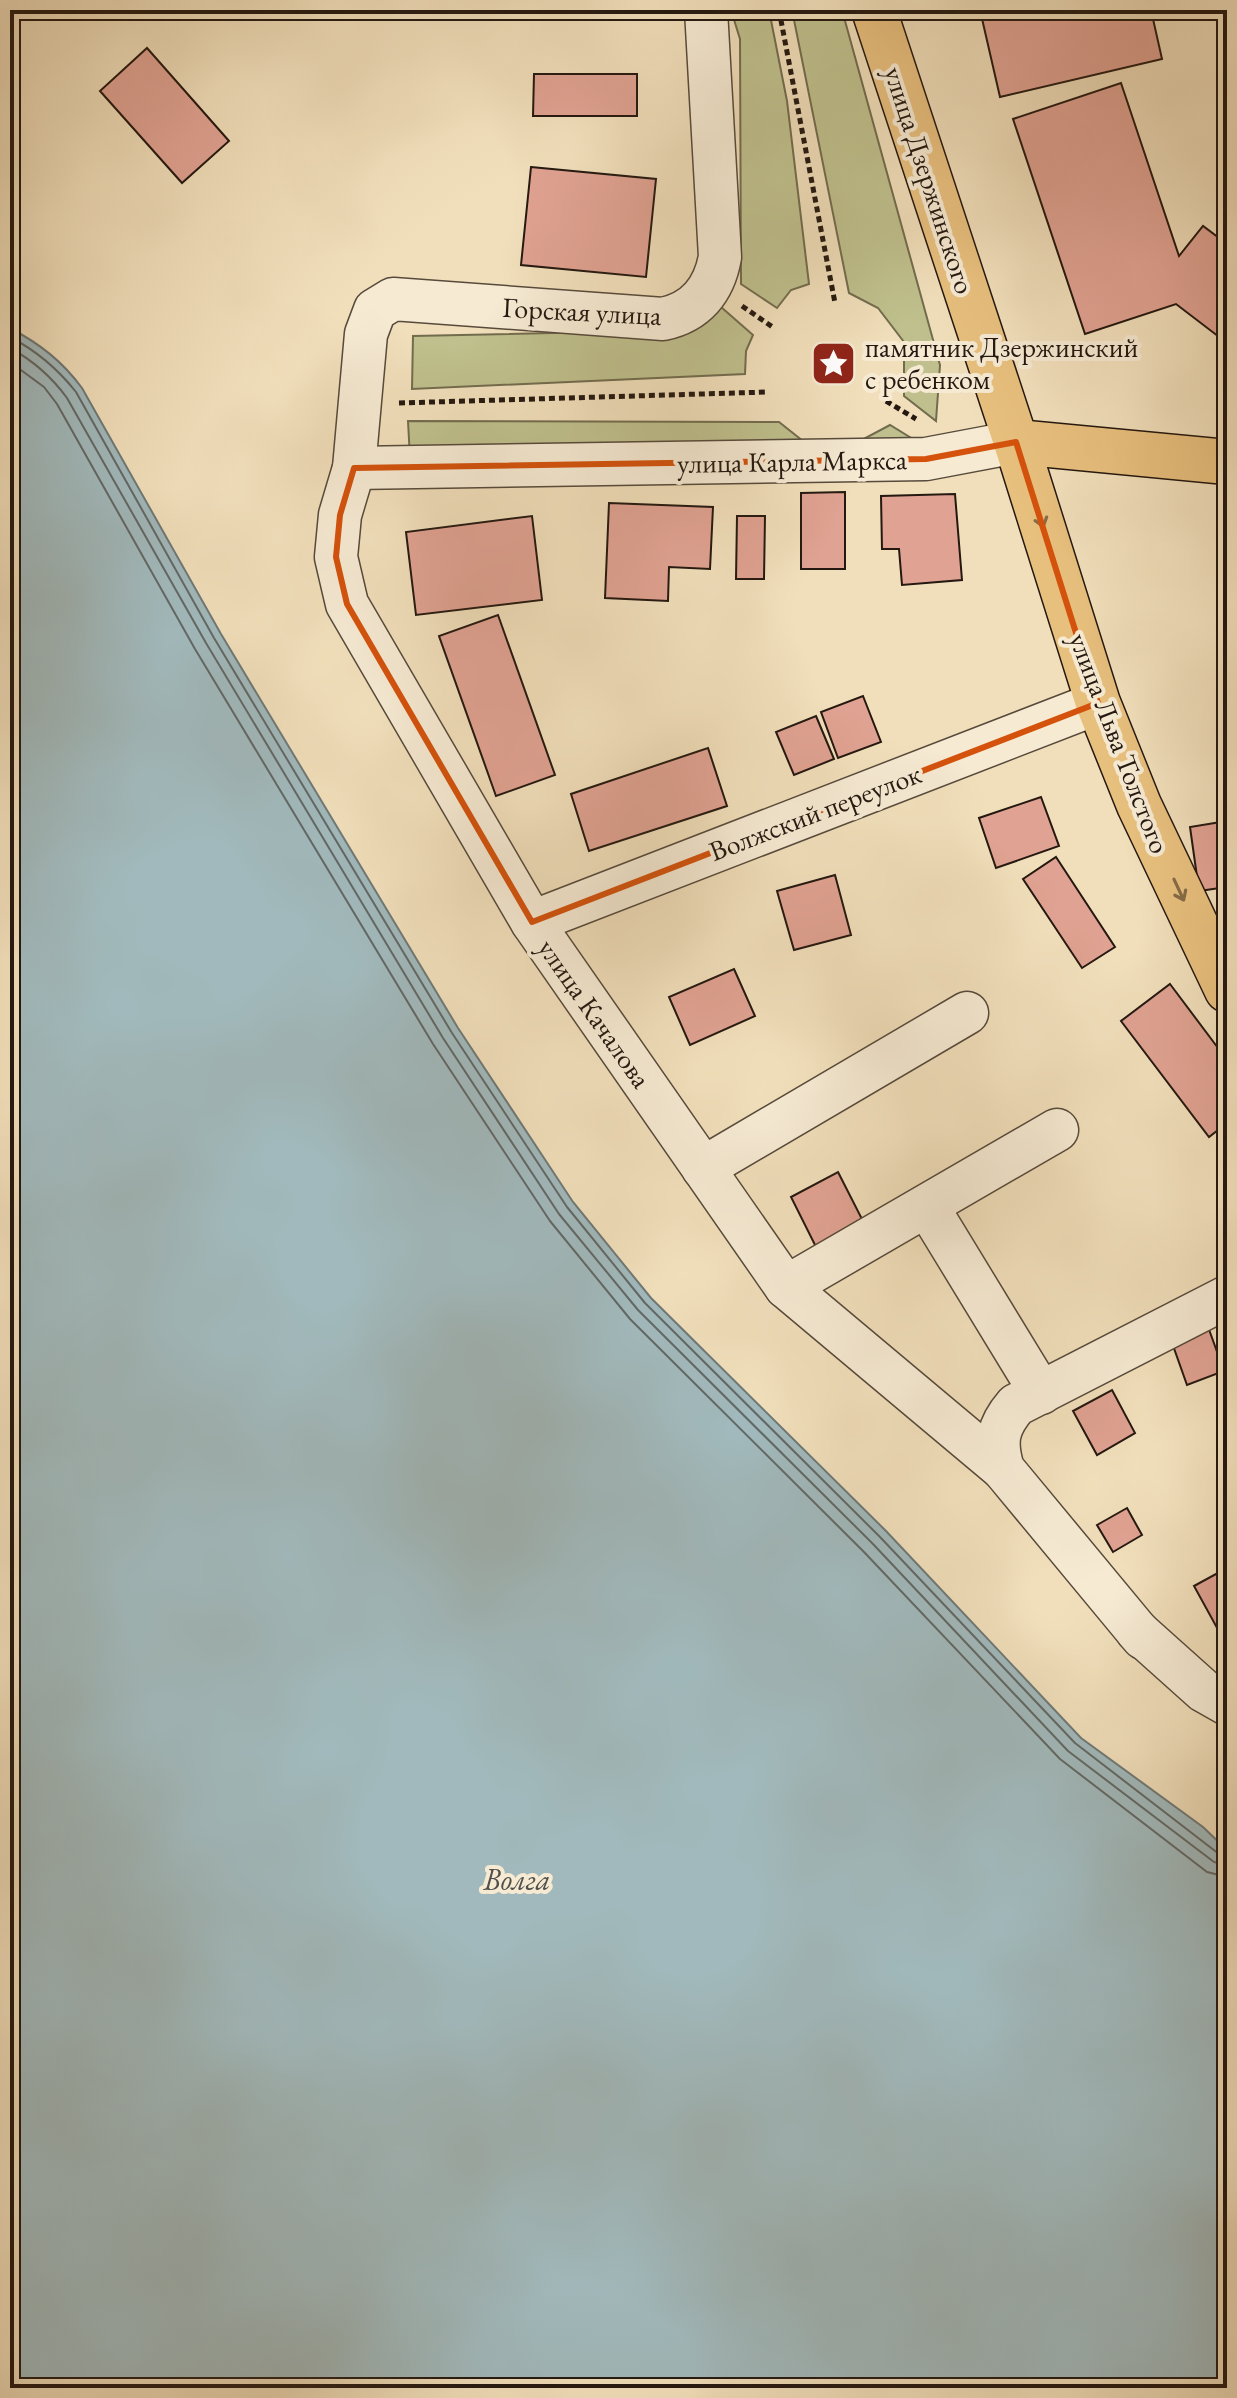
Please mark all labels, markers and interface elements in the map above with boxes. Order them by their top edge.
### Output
street label: улица Дзержинского [876,62,984,298]
street label: Горская улица [502,289,663,333]
place label: памятник Дзержинский с ребенком [865,329,1138,397]
place icon: памятник Дзержинский с ребенком [810,339,858,387]
street label: улица Карла Маркса [677,441,908,481]
one-way arrow [1033,503,1048,528]
street label: улица Льва Толстого [1061,628,1179,858]
street label: Волжский переулок [704,755,926,869]
one-way arrow [1172,878,1187,902]
street label: улица Качалова [530,931,660,1095]
water label: Волга [482,1860,551,1899]

